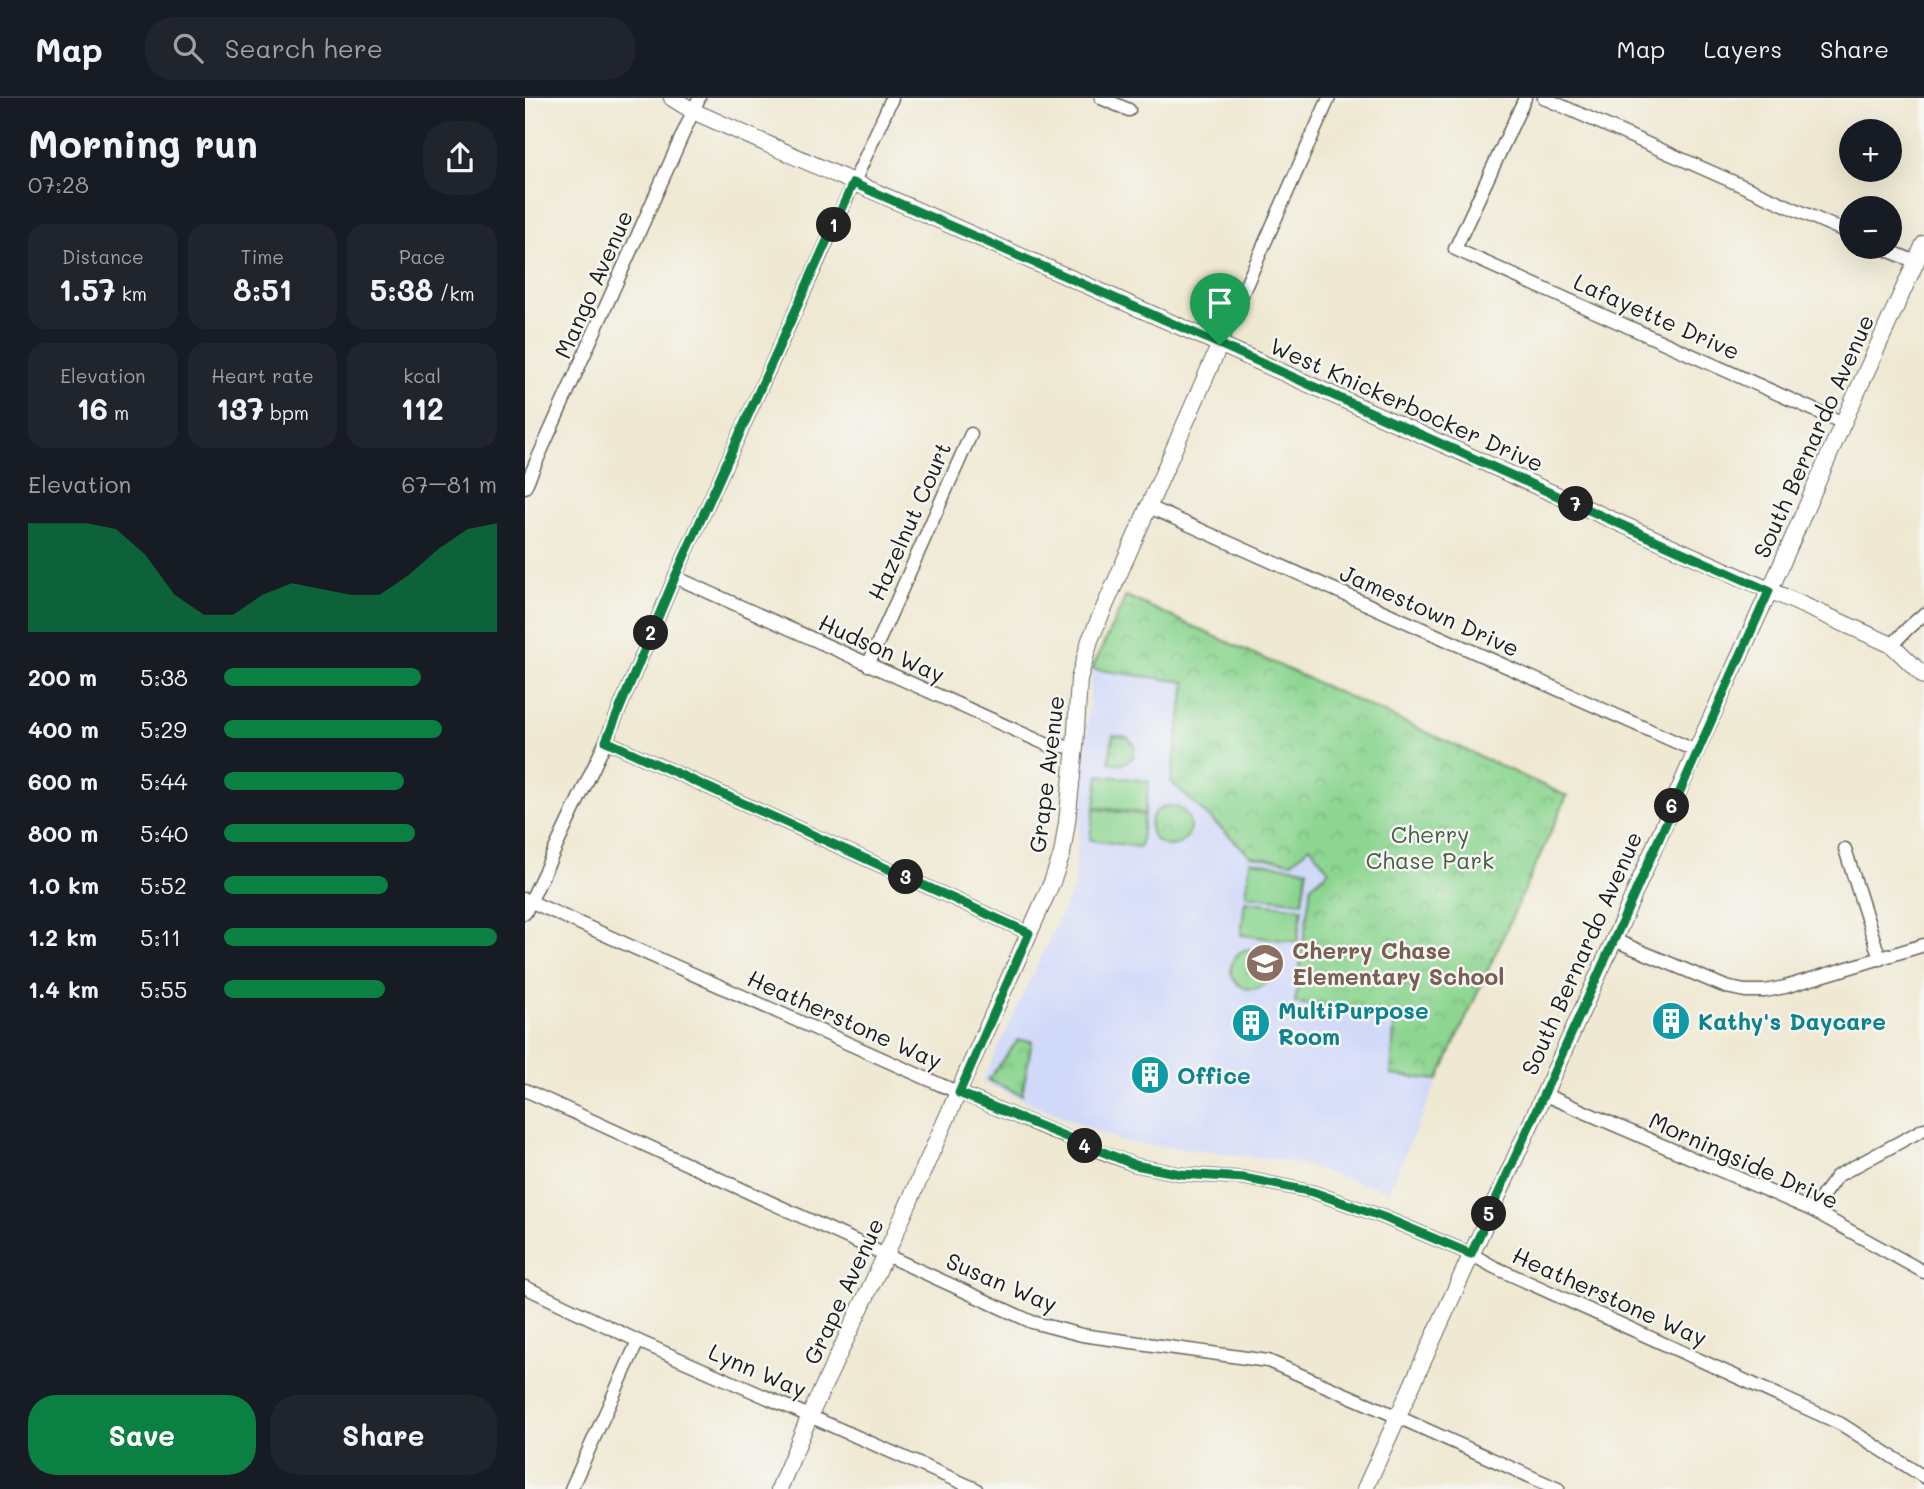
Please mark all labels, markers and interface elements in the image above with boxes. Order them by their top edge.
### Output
search box [145,17,635,80]
text: Map [35,27,103,70]
icon: search [169,29,207,67]
text: Search here [225,31,383,65]
text: Map [1617,33,1665,64]
text: Layers [1703,33,1782,64]
text: Share [1820,33,1889,64]
text: Morning run [28,118,258,168]
map controls [1839,119,1902,259]
button: + [1839,119,1902,182]
button: share [423,121,497,195]
text: 07:28 [28,169,89,199]
button: − [1839,196,1902,259]
street label: Mango Avenue [547,205,639,363]
pin: 1 [817,208,851,242]
text: 1 [829,212,838,237]
text: Distance [62,244,144,269]
text: Time [241,244,284,269]
text: Pace [399,244,445,269]
street label: Lafayette Drive [1569,266,1745,366]
text: 1.57 [59,269,116,309]
text: 8:51 [233,269,292,309]
text: 5:38 [370,269,433,309]
pin [1190,273,1250,345]
text: km [116,281,147,306]
text: /km [433,281,475,306]
icon: arrive [1201,284,1239,322]
street label: South Bernardo Avenue [1746,310,1880,562]
street label: West Knickerbocker Drive [1266,330,1548,478]
text: Elevation [60,363,145,388]
text: Heart rate [211,363,314,388]
text: kcal [403,363,441,388]
text: 16 [76,388,108,428]
text: 137 [216,388,264,428]
text: 112 [400,388,444,428]
text: m [108,400,129,425]
text: bpm [264,400,309,425]
street label: Hazelnut Court [861,437,957,605]
text: Elevation [28,469,131,499]
text: 67–81 m [402,469,497,499]
pin: 7 [1559,486,1593,522]
text: 7 [1570,491,1581,516]
street label: Jamestown Drive [1336,557,1524,663]
street label: Hudson Way [814,607,950,689]
pin: 2 [633,616,669,650]
text: 2 [645,620,656,645]
text: 200 m [28,662,97,692]
text: 5:38 [140,662,188,692]
street label: Grape Avenue [1021,694,1071,854]
text: 400 m [28,714,99,744]
text: 5:29 [140,714,187,744]
text: 600 m [28,766,98,796]
text: 5:44 [140,766,188,796]
pin: 6 [1655,788,1689,824]
text: 6 [1666,793,1677,818]
text: 800 m [28,818,98,848]
text: 5:40 [140,818,188,848]
park label: Cherry Chase Park [1366,819,1494,875]
street label: South Bernardo Avenue [1514,827,1648,1079]
pin: 3 [889,860,923,894]
text: 3 [900,864,911,889]
text: 1.0 km [28,870,99,900]
text: 5:52 [140,870,187,900]
text: 1.2 km [28,922,97,952]
text: 5:11 [140,922,181,952]
place label: Cherry Chase Elementary School [1292,935,1505,991]
school or university icon: Cherry Chase Elementary School [1244,942,1286,984]
street label: Heatherstone Way [743,963,947,1075]
text: 1.4 km [28,974,99,1004]
text: 5:55 [140,974,187,1004]
place label: MultiPurpose Room [1278,995,1429,1051]
building icon: Kathy's Daycare [1650,1000,1692,1042]
building icon: MultiPurpose Room [1230,1002,1272,1044]
place label: Kathy's Daycare [1698,1006,1886,1036]
building icon: Office [1129,1054,1171,1096]
place label: Office [1177,1060,1251,1090]
street label: Morningside Drive [1644,1105,1844,1215]
pin: 4 [1067,1128,1103,1164]
text: 4 [1078,1133,1091,1158]
pin: 5 [1471,1196,1507,1232]
text: 5 [1483,1201,1494,1226]
street label: Grape Avenue [796,1213,890,1369]
street label: Heatherstone Way [1508,1240,1712,1352]
street label: Susan Way [942,1245,1062,1319]
street label: Lynn Way [705,1336,811,1404]
button: Save [28,1395,256,1475]
button: Share [270,1395,497,1475]

